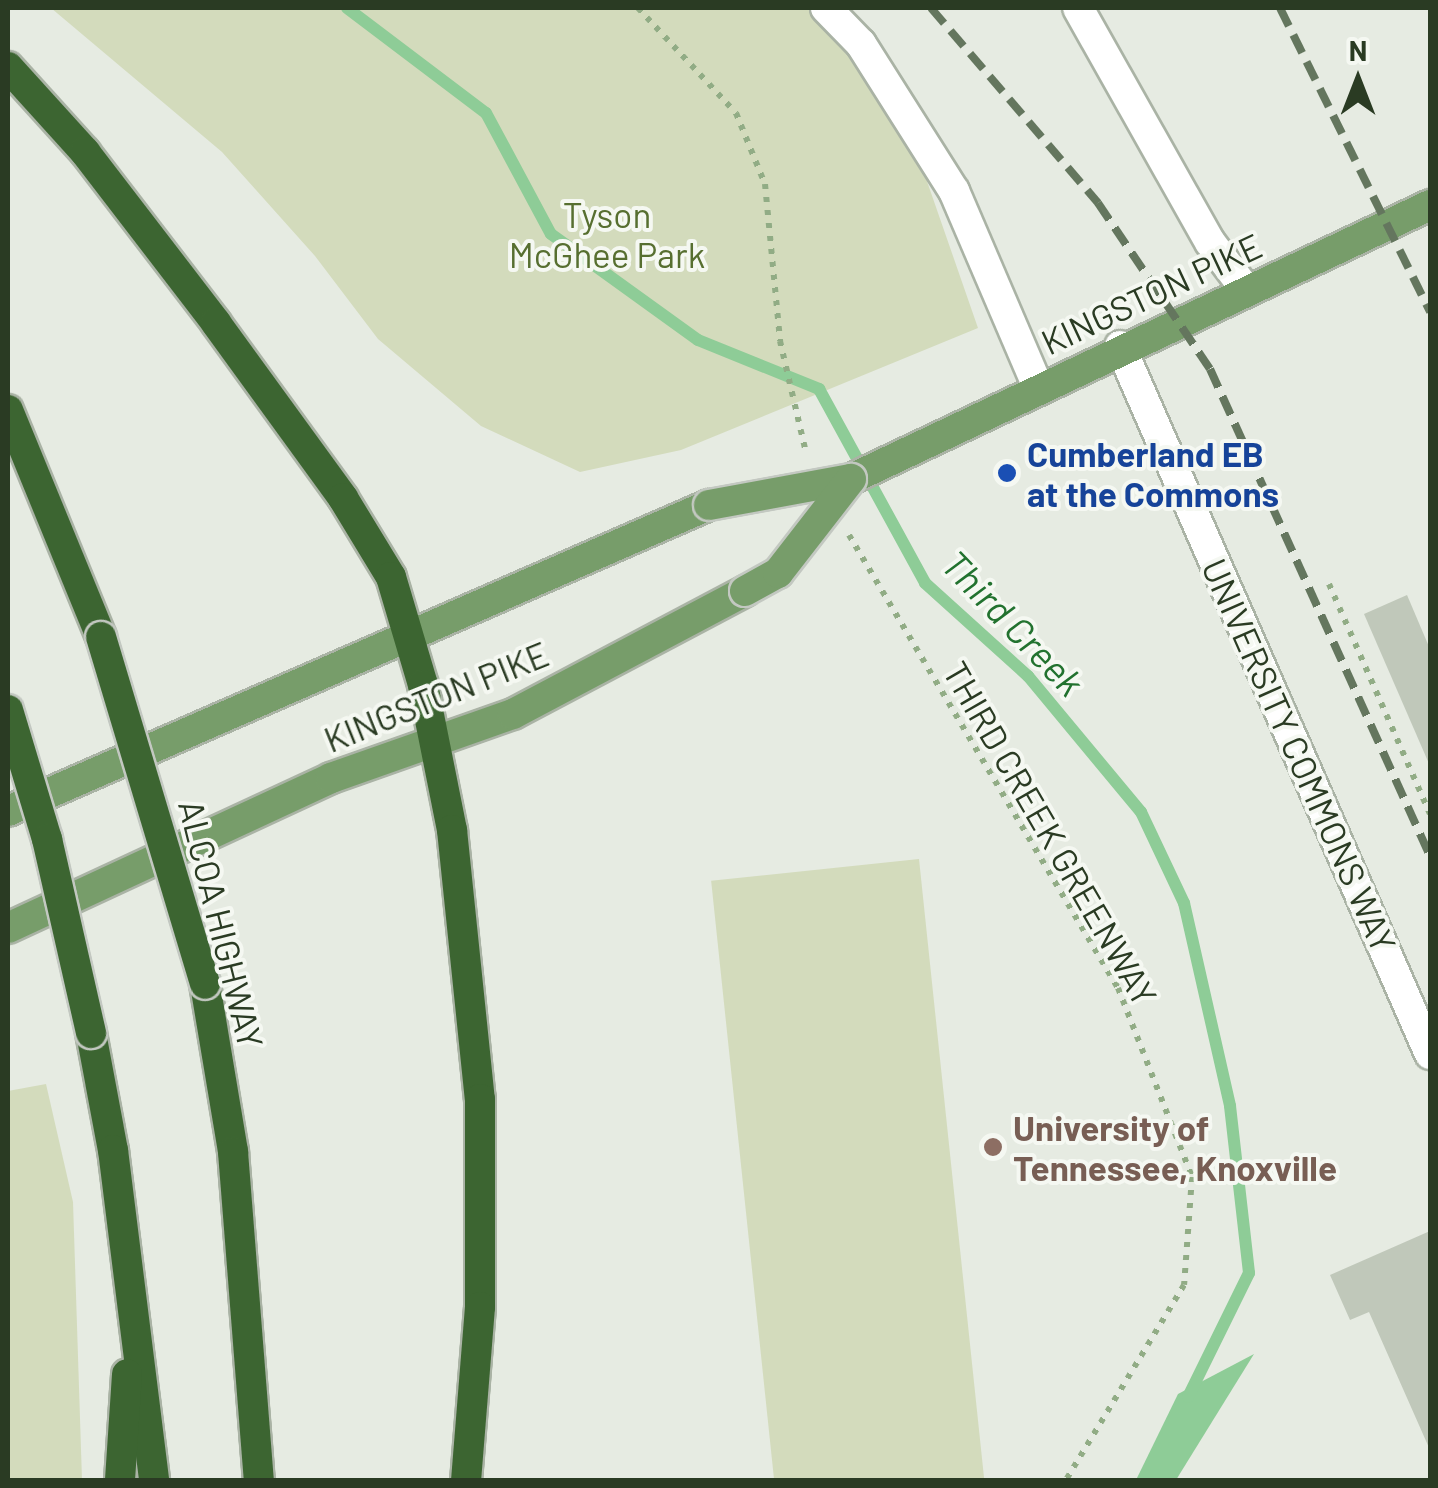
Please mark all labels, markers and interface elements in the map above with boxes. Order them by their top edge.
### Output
north arrow [1308,30,1408,130]
text: N [1349,33,1367,67]
park label: Tyson McGhee Park [509,193,705,275]
street label: KINGSTON PIKE [1034,224,1268,362]
place label: Cumberland EB at the Commons [1027,432,1279,514]
marker: Cumberland EB at the Commons [996,462,1018,484]
water label: Third Creek [933,541,1093,705]
street label: UNIVERSITY COMMONS WAY [1194,552,1406,958]
street label: KINGSTON PIKE [318,632,554,760]
street label: THIRD CREEK GREENWAY [935,654,1167,1012]
street label: ALCOA HIGHWAY [171,795,273,1053]
place label: University of Tennessee, Knoxville [1013,1106,1337,1188]
marker: University of Tennessee, Knoxville [982,1136,1004,1158]

